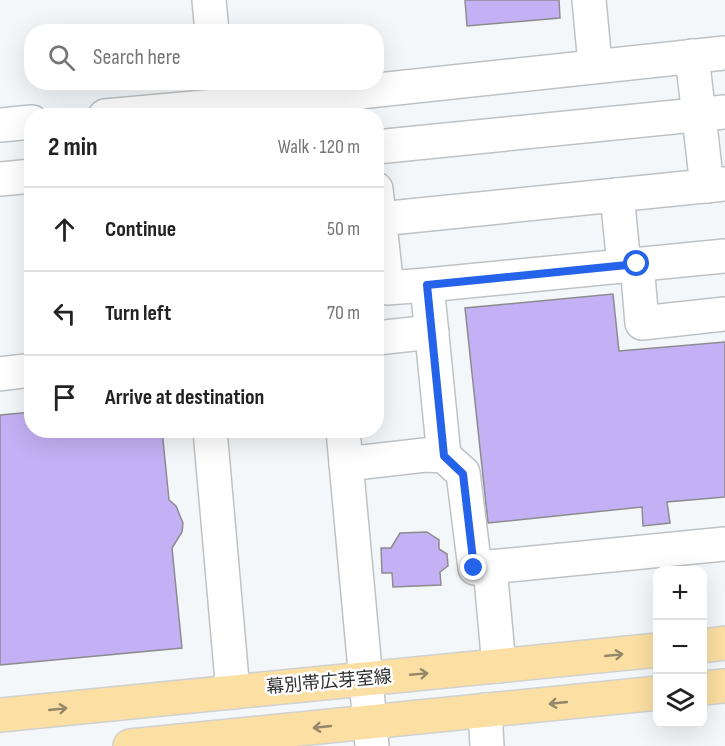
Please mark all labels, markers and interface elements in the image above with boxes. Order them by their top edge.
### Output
search box [24,24,384,90]
icon: search [45,41,78,74]
text: Search here [93,44,180,71]
text: 2 min [48,132,98,163]
text: Walk · 120 m [278,135,360,159]
icon: ahead [48,213,81,246]
text: Continue [105,216,176,243]
text: 50 m [327,217,360,241]
route start [623,250,649,276]
icon: left [48,297,81,330]
text: Turn left [105,300,171,327]
text: 70 m [327,301,360,325]
icon: arrive [48,381,81,414]
text: Arrive at destination [105,384,264,411]
route end [460,554,486,580]
map controls [653,566,707,728]
button: + [653,566,707,620]
button: − [653,620,707,674]
one-way arrow [603,649,623,660]
street label: 幕別帯広芽室線 [265,666,393,698]
one-way arrow [409,668,429,679]
button: layers [653,674,707,728]
one-way arrow [548,698,568,709]
one-way arrow [48,703,68,714]
one-way arrow [312,721,332,732]

